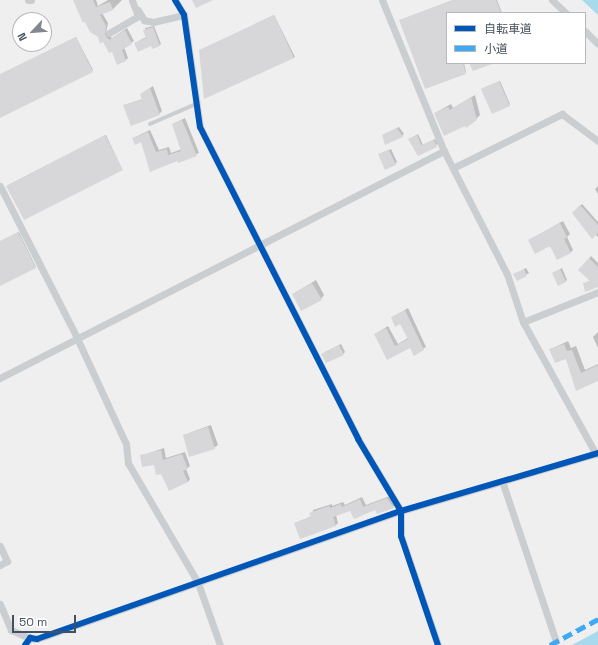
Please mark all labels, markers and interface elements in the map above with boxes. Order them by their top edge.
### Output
north arrow [12,12,52,52]
legend [446,12,586,64]
text: 自転車道 [484,21,532,37]
text: N [14,30,30,43]
text: 小道 [484,41,508,57]
scale bar [14,607,78,633]
text: 50 m [19,614,47,630]

